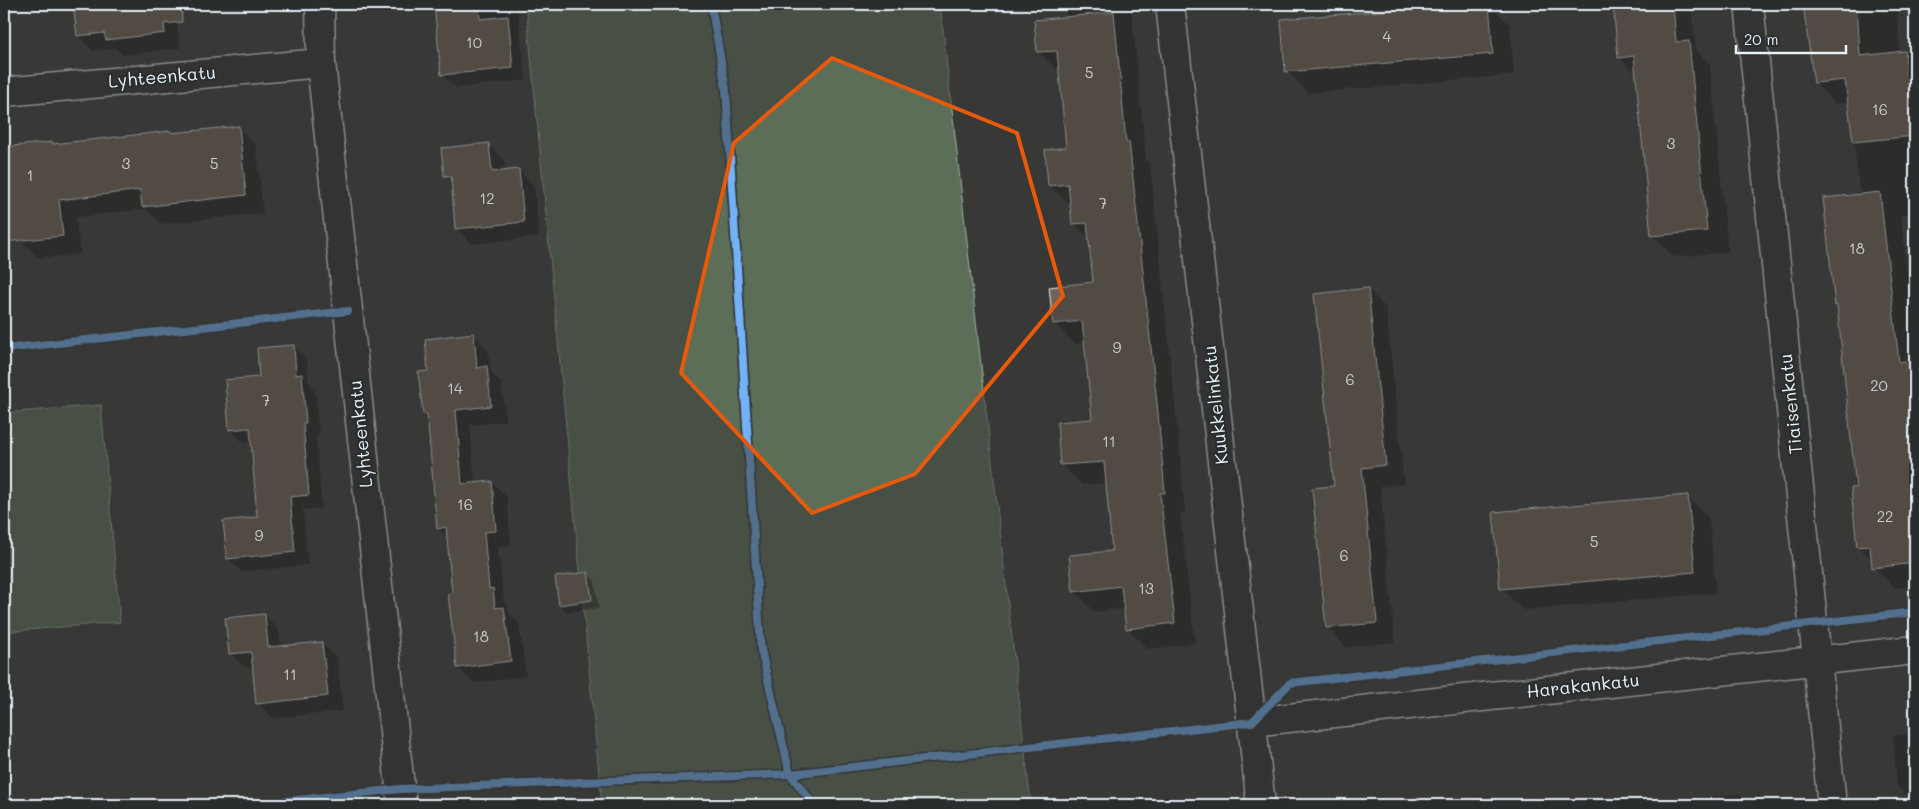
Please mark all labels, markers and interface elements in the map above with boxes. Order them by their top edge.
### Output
scale bar [1736,22,1846,54]
house number: 4 [1383,26,1392,46]
text: 20 m [1744,29,1778,49]
house number: 10 [466,32,482,52]
street label: Lyhteenkatu [107,59,217,93]
house number: 5 [1085,62,1093,82]
house number: 16 [1872,99,1888,119]
house number: 3 [1667,133,1676,153]
house number: 3 [122,153,131,173]
house number: 5 [210,153,218,173]
house number: 1 [27,165,33,185]
house number: 12 [479,188,495,208]
house number: 7 [1099,193,1107,213]
house number: 18 [1849,238,1865,258]
house number: 9 [1113,337,1122,357]
street label: Kuukkelinkatu [1197,344,1233,466]
street label: Tiaisenkatu [1773,353,1807,455]
house number: 6 [1345,369,1355,389]
house number: 20 [1870,375,1888,395]
house number: 14 [447,378,463,398]
street label: Lyhteenkatu [342,379,378,489]
house number: 7 [262,390,270,410]
house number: 11 [1102,431,1116,451]
house number: 16 [457,494,473,514]
house number: 22 [1877,506,1893,526]
house number: 9 [255,525,264,545]
house number: 5 [1590,531,1598,551]
house number: 6 [1339,545,1349,565]
house number: 13 [1138,578,1154,598]
house number: 18 [473,626,489,646]
house number: 11 [283,664,297,684]
street label: Harakankatu [1525,667,1641,703]

